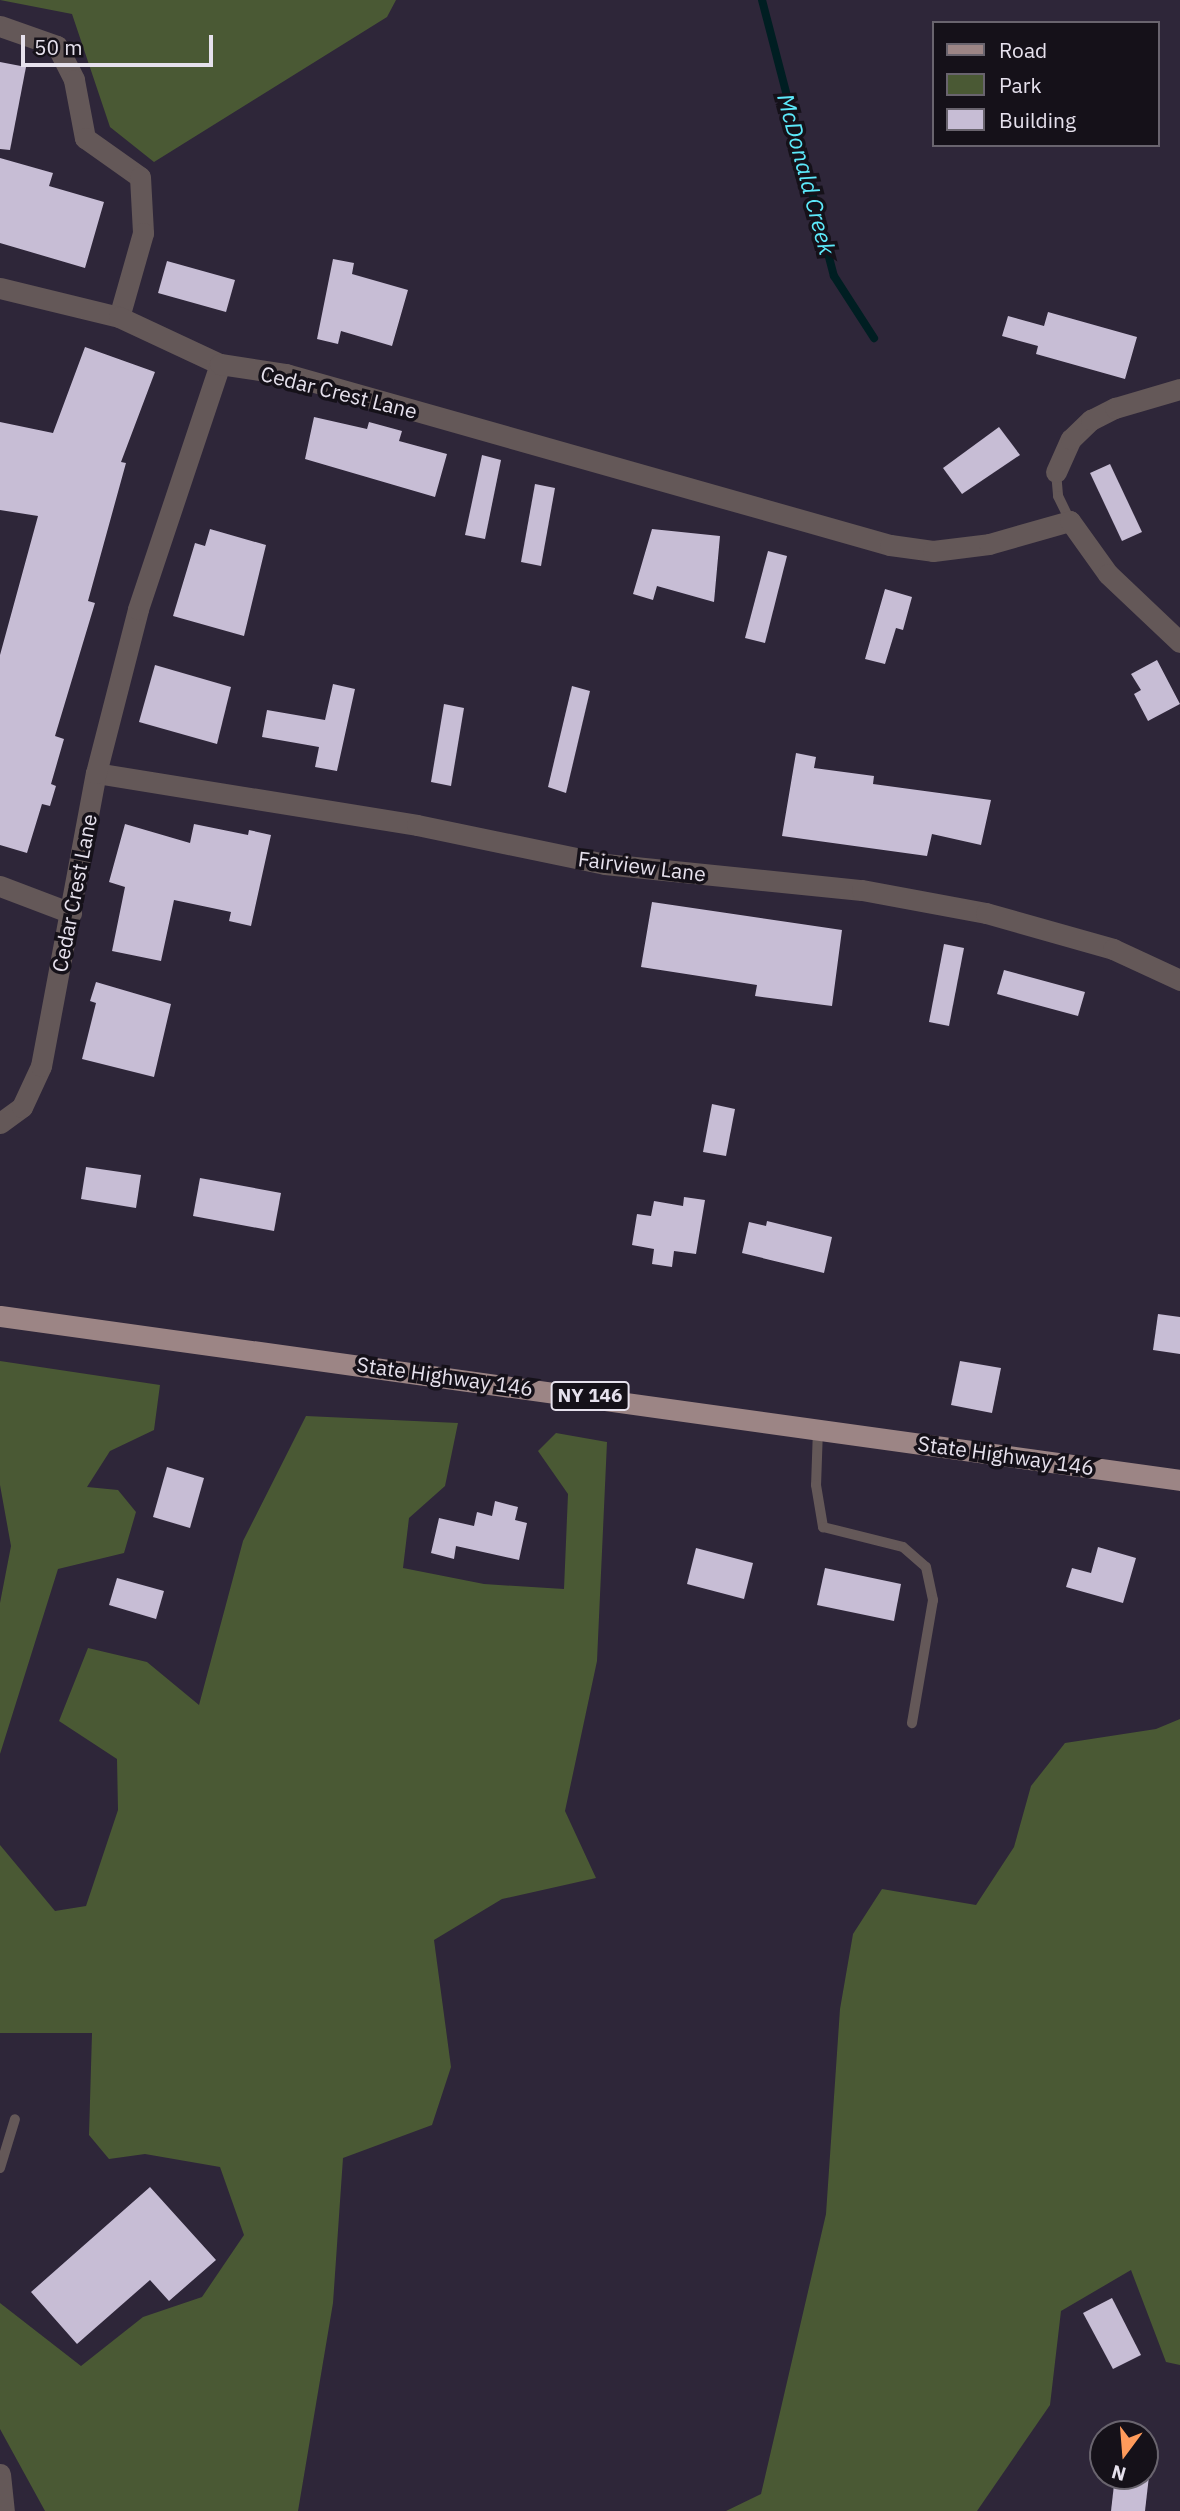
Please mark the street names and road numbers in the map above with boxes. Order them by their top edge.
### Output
street label: Cedar Crest Lane [258,360,420,424]
street label: Cedar Crest Lane [46,812,102,974]
street label: Fairview Lane [577,846,707,886]
street label: State Highway 146 [355,1351,535,1401]
road number: NY 146 [550,1380,630,1412]
street label: State Highway 146 [916,1430,1096,1480]

